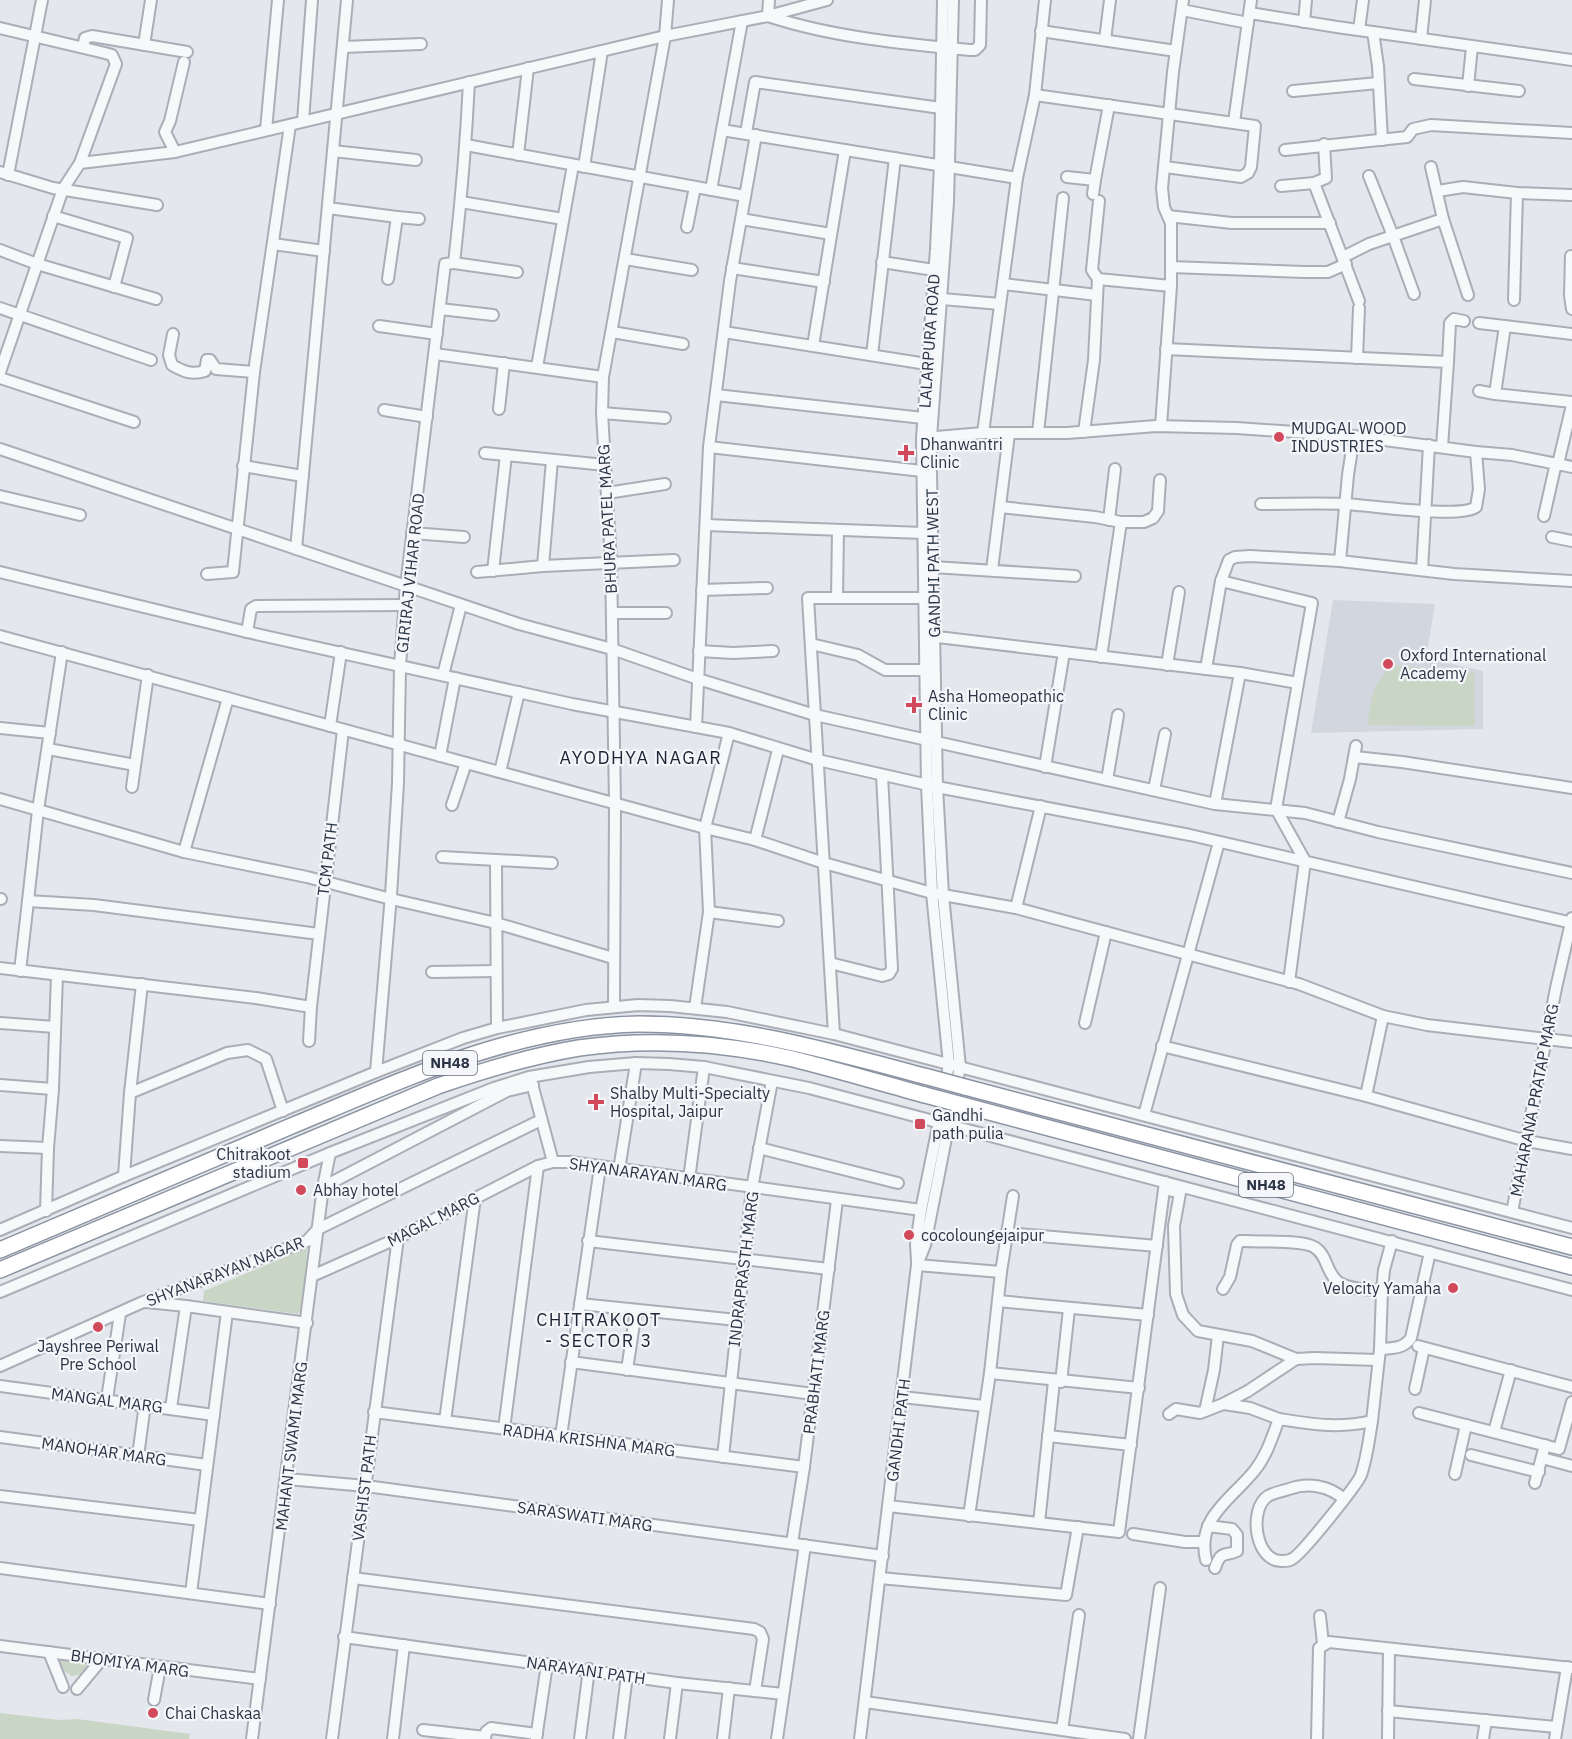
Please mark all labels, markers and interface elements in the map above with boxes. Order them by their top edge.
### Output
street label: LALARPURA ROAD [914,273,944,409]
place label: MUDGAL WOOD INDUSTRIES [1291,418,1406,456]
marker: MUDGAL WOOD INDUSTRIES [1272,430,1286,444]
place label: Dhanwantri Clinic [920,434,1003,472]
street label: BHURA PATEL MARG [593,444,621,594]
marker: Dhanwantri Clinic [897,444,915,462]
street label: GANDHI PATH WEST [922,488,944,638]
street label: GIRIRAJ VIHAR ROAD [392,492,428,654]
place label: Oxford International Academy [1400,645,1546,683]
marker: Oxford International Academy [1381,657,1395,671]
place label: Asha Homeopathic Clinic [928,686,1064,724]
marker: Asha Homeopathic Clinic [905,696,923,714]
district label: AYODHYA NAGAR [560,746,722,769]
street label: TCM PATH [313,821,341,897]
street label: MAHARANA PRATAP MARG [1505,1002,1563,1198]
road number: NH48 [423,1051,477,1075]
place label: Shalby Multi-Specialty Hospital, Jaipur [610,1083,770,1121]
marker: Shalby Multi-Specialty Hospital, Jaipur [587,1093,605,1111]
place label: Gandhi path pulia [932,1105,1004,1143]
marker: Gandhi path pulia [913,1117,927,1131]
place label: Chitrakoot stadium [216,1144,291,1182]
street label: SHYANARAYAN MARG [568,1153,728,1195]
marker: Chitrakoot stadium [296,1156,310,1170]
road number: NH48 [1239,1173,1293,1197]
place label: Abhay hotel [313,1180,399,1200]
marker: Abhay hotel [294,1183,308,1197]
street label: MAGAL MARG [384,1187,482,1251]
street label: INDRAPRASTH MARG [724,1190,762,1348]
place label: cocoloungejaipur [921,1225,1044,1245]
marker: cocoloungejaipur [902,1228,916,1242]
street label: SHYANARAYAN NAGAR [143,1232,307,1310]
place label: Velocity Yamaha [1323,1278,1441,1298]
marker: Velocity Yamaha [1446,1281,1460,1295]
district label: CHITRAKOOT - SECTOR 3 [536,1308,662,1352]
street label: PRABHATI MARG [798,1309,834,1435]
marker: Jayshree Periwal Pre School [91,1320,105,1334]
place label: Jayshree Periwal Pre School [37,1336,159,1374]
street label: MAHANT SWAMI MARG [271,1360,311,1532]
street label: GANDHI PATH [882,1377,914,1483]
street label: MANGAL MARG [50,1383,164,1417]
street label: RADHA KRISHNA MARG [502,1419,676,1461]
street label: MANOHAR MARG [40,1432,168,1470]
street label: VASHIST PATH [348,1434,380,1542]
street label: SARASWATI MARG [516,1497,654,1535]
street label: BHOMIYA MARG [69,1645,191,1681]
street label: NARAYANI PATH [525,1652,647,1688]
place label: Chai Chaskaa [165,1703,262,1723]
marker: Chai Chaskaa [146,1706,160,1720]

